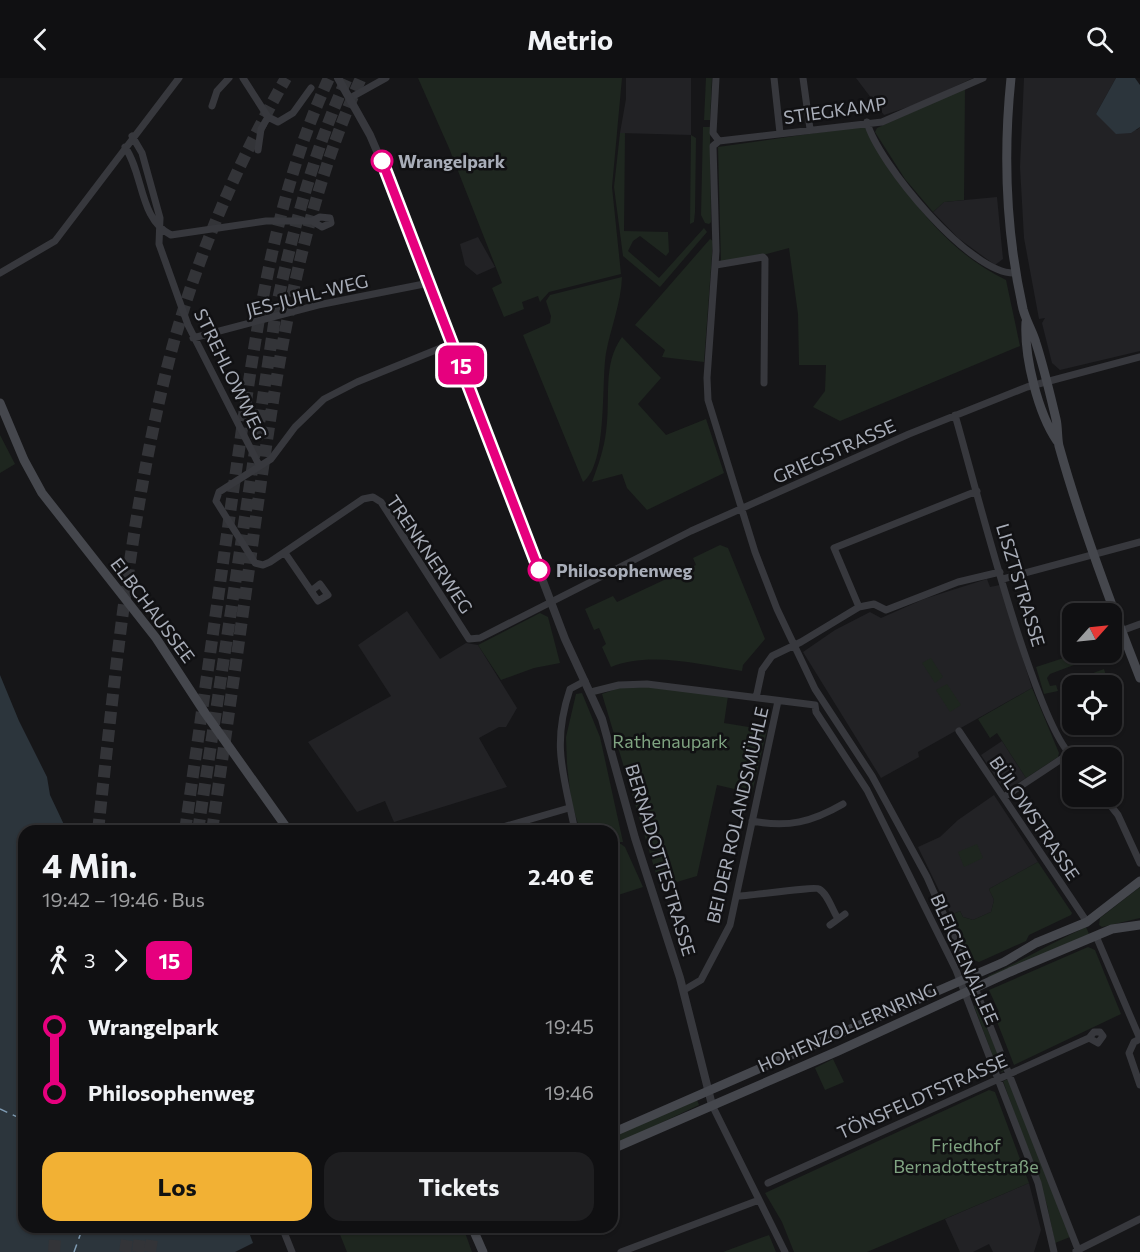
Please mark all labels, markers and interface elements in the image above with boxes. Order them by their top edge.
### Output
icon: back [24,23,57,56]
text: Metrio [527,23,613,56]
icon: search [1083,23,1116,56]
street label: STIEGKAMP [782,92,888,128]
marker: Wrangelpark [371,150,393,172]
place label: Wrangelpark [398,150,506,172]
street label: JES-JUHL-WEG [244,269,370,321]
street label: STREHLOWWEG [190,305,272,443]
line badge: 15 [434,346,488,384]
text: 15 [450,353,472,378]
street label: GRIEGSTRASSE [769,414,899,488]
street label: TRENKNERWEG [382,491,478,617]
street label: LISZTSTRASSE [992,521,1050,649]
street label: ELBCHAUSSEE [106,553,200,667]
marker: Philosophenweg [528,559,550,581]
place label: Philosophenweg [556,559,692,581]
north arrow [1062,603,1122,663]
map controls [1062,603,1122,807]
button: locate [1062,675,1122,735]
street label: BEI DER ROLANDSMÜHLE [701,705,773,925]
park label: Rathenaupark [612,730,728,752]
button: layers [1062,747,1122,807]
street label: BÜLOWSTRASSE [985,752,1085,884]
street label: BERNADOTTESTRASSE [621,761,701,959]
text: 4 Min. [42,844,137,885]
text: 2.40 € [528,863,594,890]
text: 19:42 – 19:46 · Bus [42,887,205,911]
street label: BLEICKENALLEE [926,890,1004,1028]
icon: walk [42,944,75,977]
icon: forward [104,944,137,977]
text: 3 [84,948,95,972]
text: 15 [158,948,180,973]
street label: HOHENZOLLERNRING [754,978,940,1076]
text: Wrangelpark [88,1013,219,1040]
text: 19:45 [545,1014,594,1038]
street label: TÖNSFELDTSTRASSE [834,1049,1010,1143]
text: Philosophenweg [88,1079,255,1106]
text: 19:46 [544,1080,594,1104]
park label: Friedhof Bernadottestraße [893,1134,1039,1177]
button: Los [42,1152,312,1221]
button: Tickets [324,1152,594,1221]

